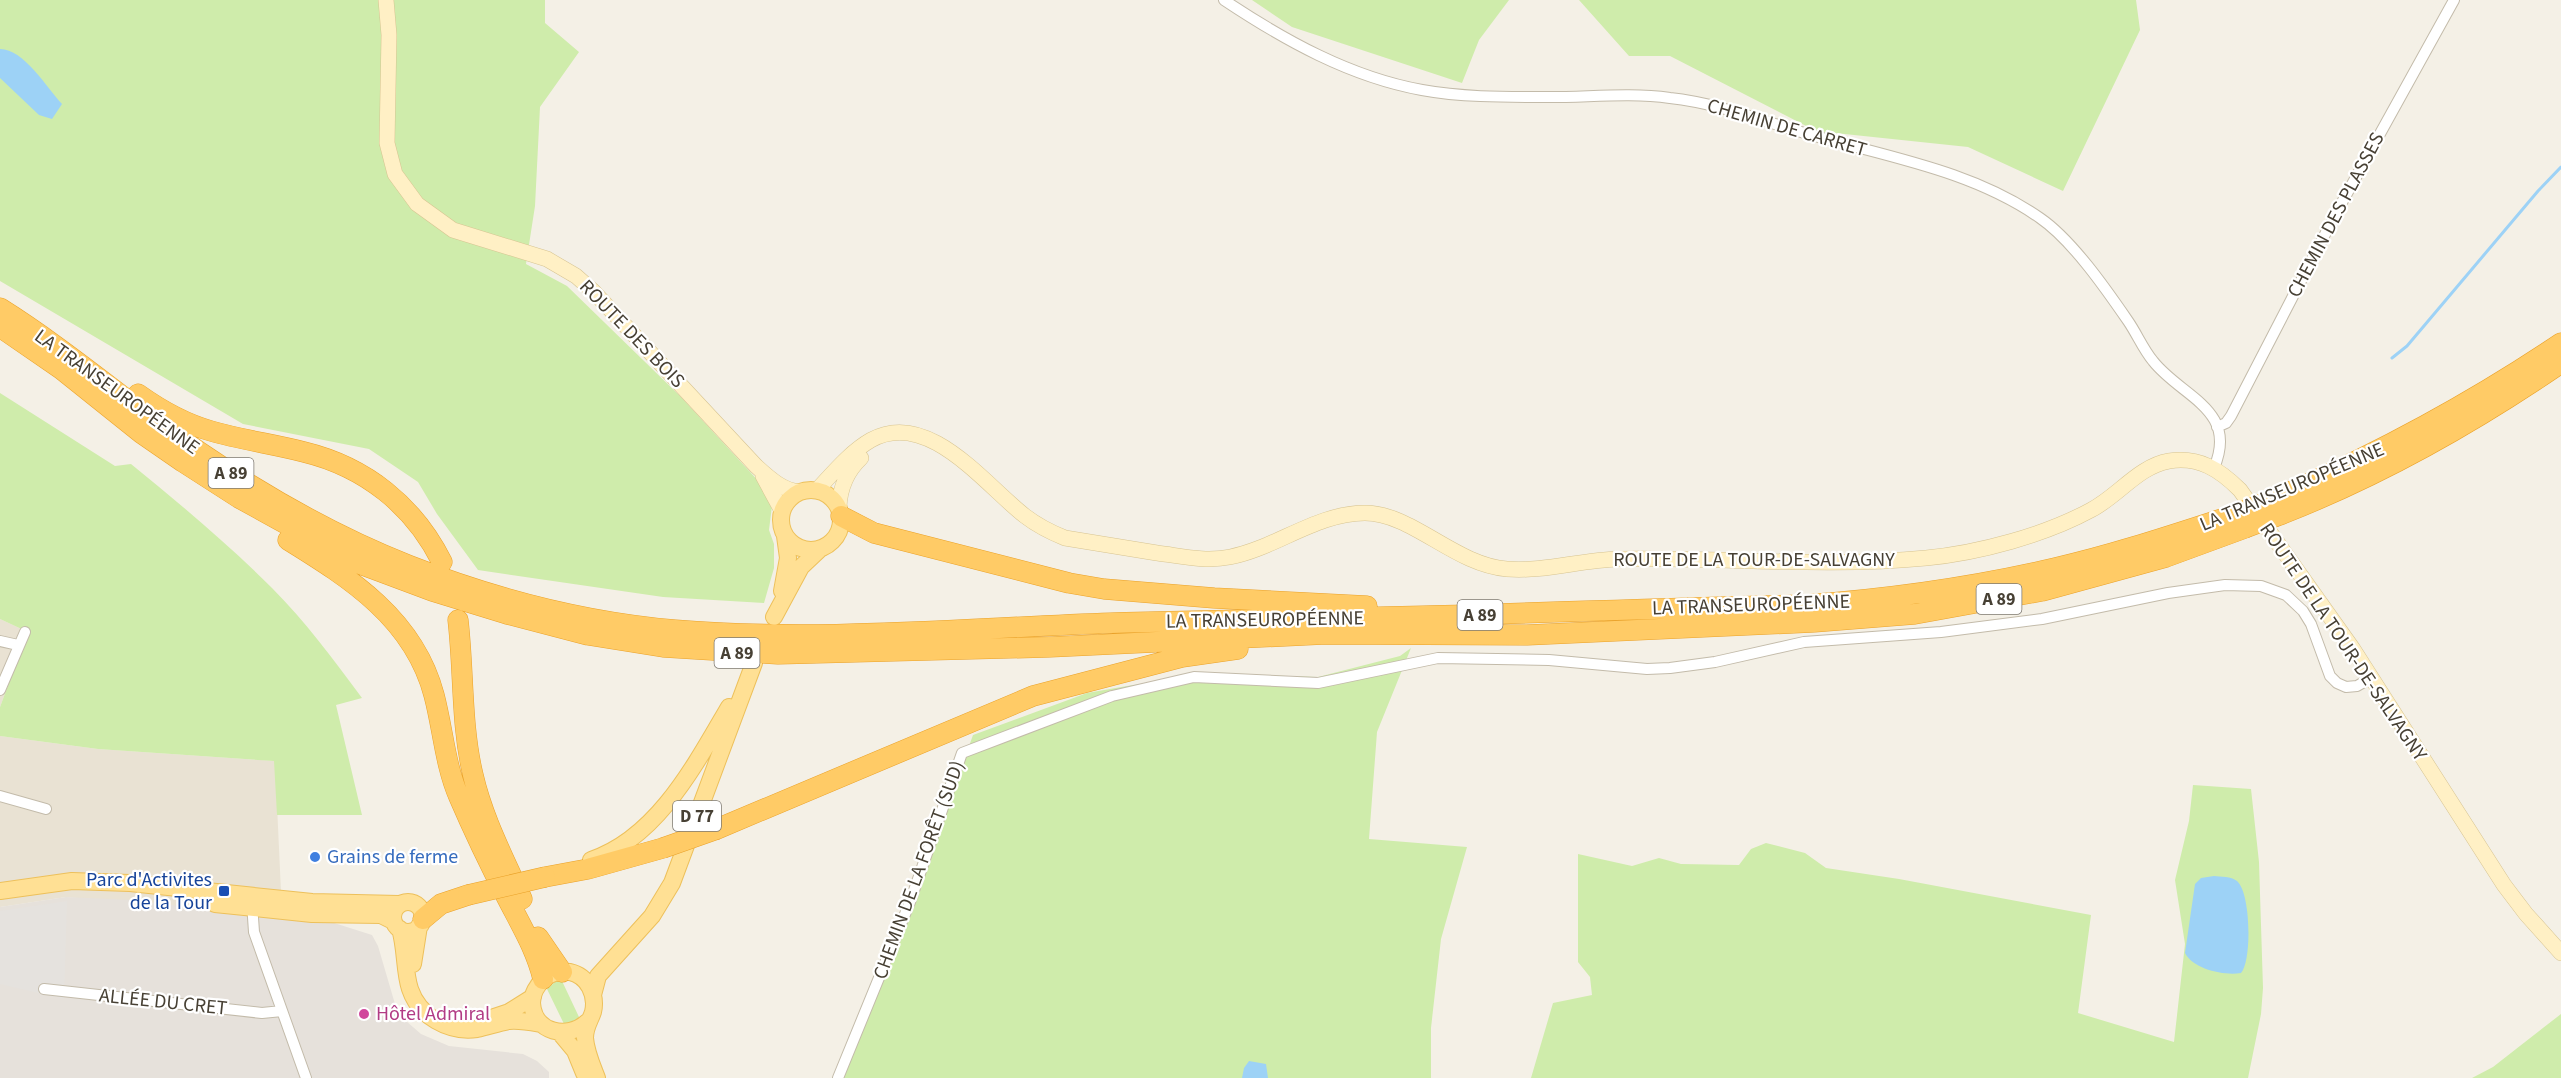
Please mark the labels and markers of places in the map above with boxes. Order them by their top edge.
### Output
place label: Grains de ferme [327,843,458,871]
marker: Grains de ferme [308,850,322,864]
place label: Parc d'Activites de la Tour [86,866,212,917]
marker: Parc d'Activites de la Tour [217,884,231,898]
place label: Hôtel Admiral [376,1000,490,1028]
marker: Hôtel Admiral [357,1007,371,1021]

